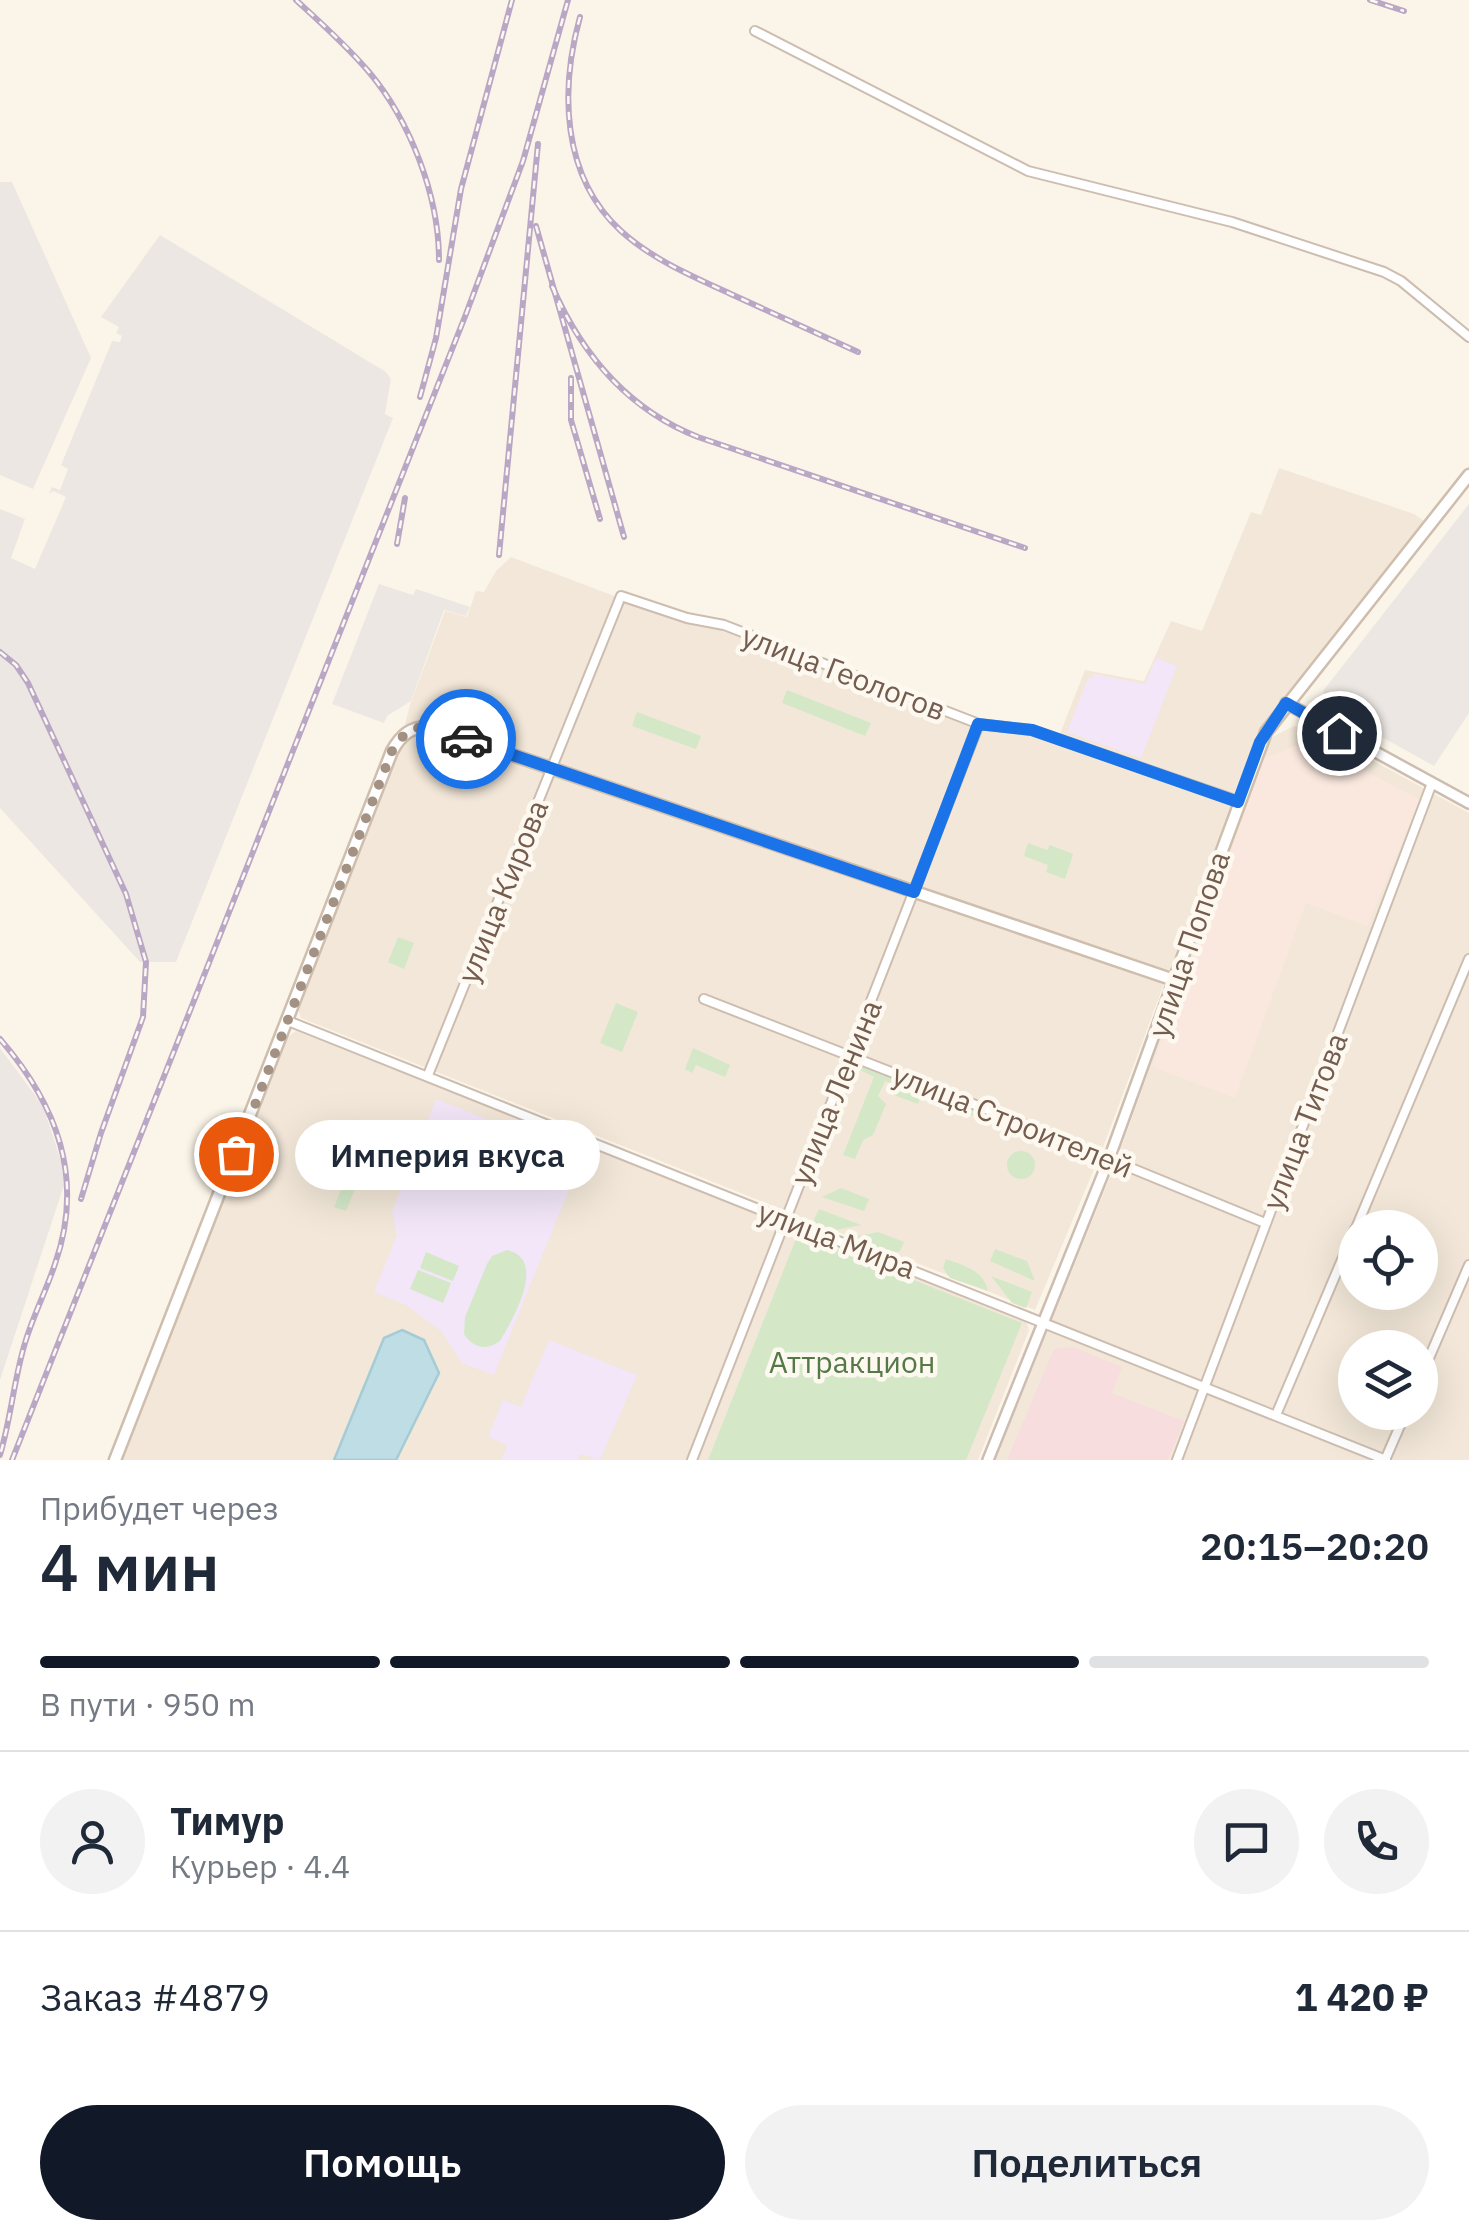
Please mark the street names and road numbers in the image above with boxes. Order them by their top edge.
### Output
street label: улица Геологов [737,615,951,729]
street label: улица Кирова [448,794,556,988]
street label: улица Попова [1138,846,1238,1042]
street label: улица Ленина [780,994,890,1190]
street label: улица Титова [1252,1027,1356,1215]
street label: улица Строителей [887,1054,1139,1186]
street label: улица Мира [753,1191,921,1287]

